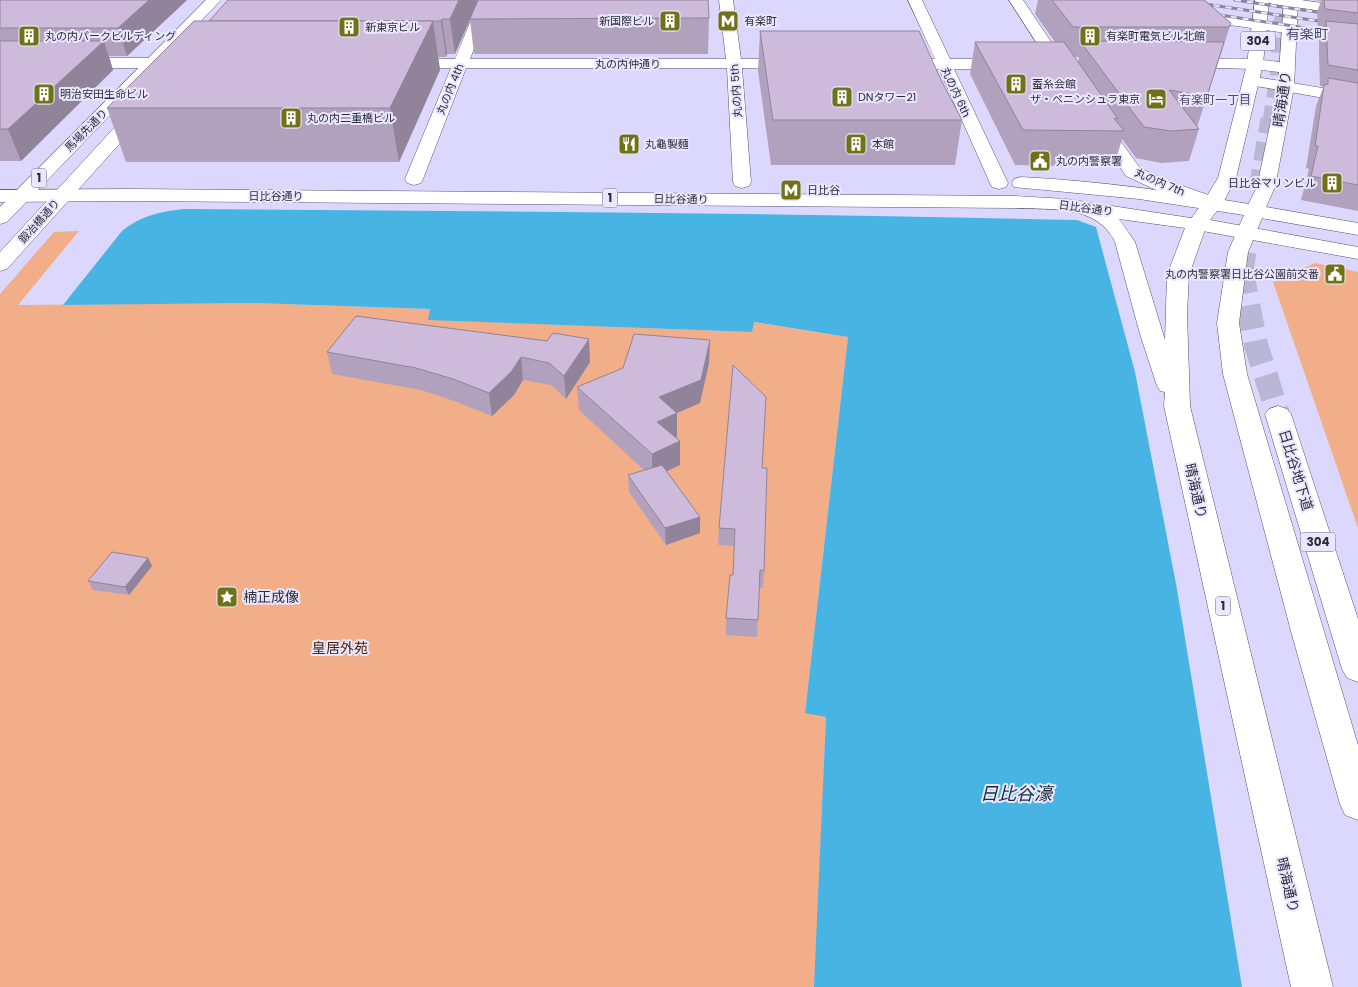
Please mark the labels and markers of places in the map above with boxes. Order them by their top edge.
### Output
building icon: 新国際ビル [658,9,682,33]
metro station icon: 有楽町 [716,9,740,33]
place label: 新国際ビル [599,13,654,29]
place label: 有楽町 [744,13,777,29]
building icon: 新東京ビル [337,15,361,39]
place label: 新東京ビル [365,19,420,35]
building icon: 丸の内パークビルディング [17,24,41,48]
building icon: 有楽町電気ビル北館 [1078,24,1102,48]
place label: 丸の内パークビルディング [45,28,176,44]
place label: 有楽町電気ビル北館 [1106,28,1205,44]
building icon: 蚕糸会館 [1004,72,1028,96]
place label: 蚕糸会館 [1032,76,1076,92]
building icon: 明治安田生命ビル [32,82,56,106]
building icon: DNタワー21 [830,85,854,109]
place label: 明治安田生命ビル [60,86,148,102]
hotel icon: ザ・ペニンシュラ東京 [1144,87,1168,111]
place label: DNタワー21 [858,89,916,105]
place label: ザ・ペニンシュラ東京 [1030,91,1140,107]
building icon: 丸の内二重橋ビル [279,106,303,130]
place label: 丸の内二重橋ビル [307,110,395,126]
restaurant icon: 丸龜製麵 [617,132,641,156]
building icon: 本館 [844,132,868,156]
place label: 丸龜製麵 [645,136,689,152]
place label: 本館 [872,136,894,152]
public building icon: 丸の内警察署 [1028,149,1052,173]
place label: 丸の内警察署 [1056,153,1122,169]
building icon: 日比谷マリンビル [1320,171,1344,195]
place label: 日比谷マリンビル [1228,175,1316,191]
metro station icon: 日比谷 [779,178,803,202]
place label: 日比谷 [807,182,840,198]
public building icon: 丸の内警察署日比谷公園前交番 [1323,262,1347,286]
place label: 丸の内警察署日比谷公園前交番 [1165,266,1319,282]
place icon: 楠正成像 [215,585,239,609]
place label: 楠正成像 [243,587,299,607]

